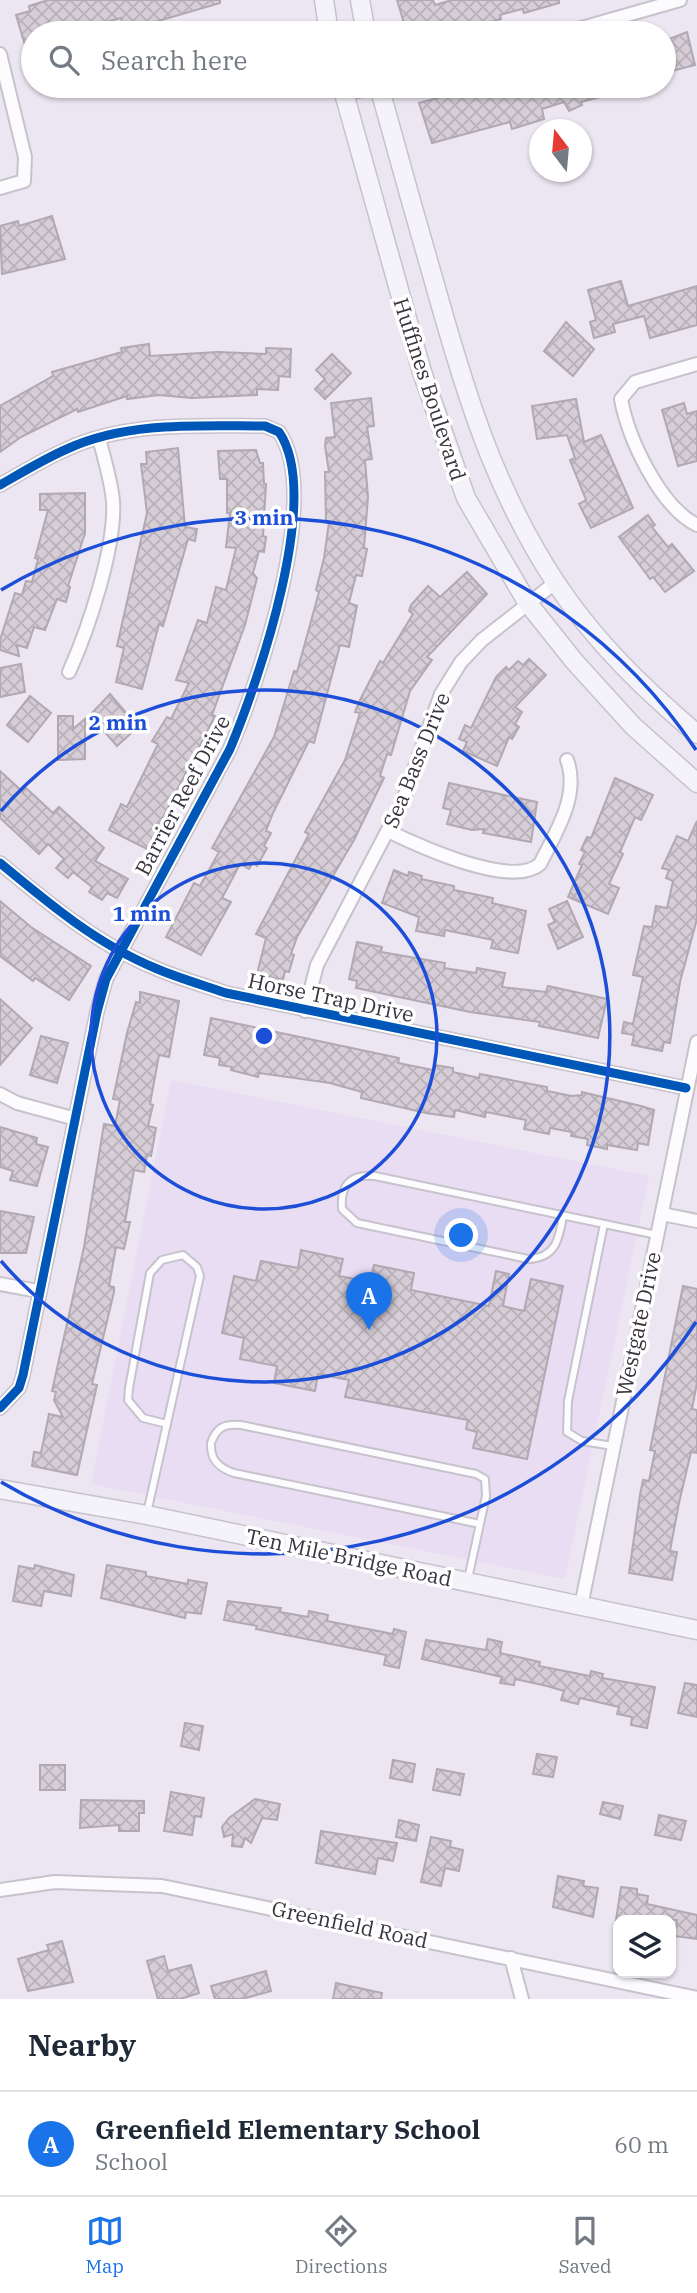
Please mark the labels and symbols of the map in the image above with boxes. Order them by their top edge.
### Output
north arrow [529,119,592,182]
street label: Huffines Boulevard [387,294,473,484]
text: 3 min [235,503,293,531]
street label: Sea Bass Drive [376,688,456,832]
text: 2 min [89,708,147,736]
street label: Barrier Reef Drive [128,710,236,880]
text: 1 min [113,899,171,927]
street label: Horse Trap Drive [245,966,417,1028]
centre of rings [252,1024,276,1048]
your location [444,1218,478,1252]
street label: Westgate Drive [609,1249,667,1399]
pin: A [346,1272,392,1330]
street label: Ten Mile Bridge Road [243,1521,455,1593]
street label: Greenfield Road [269,1894,431,1954]

